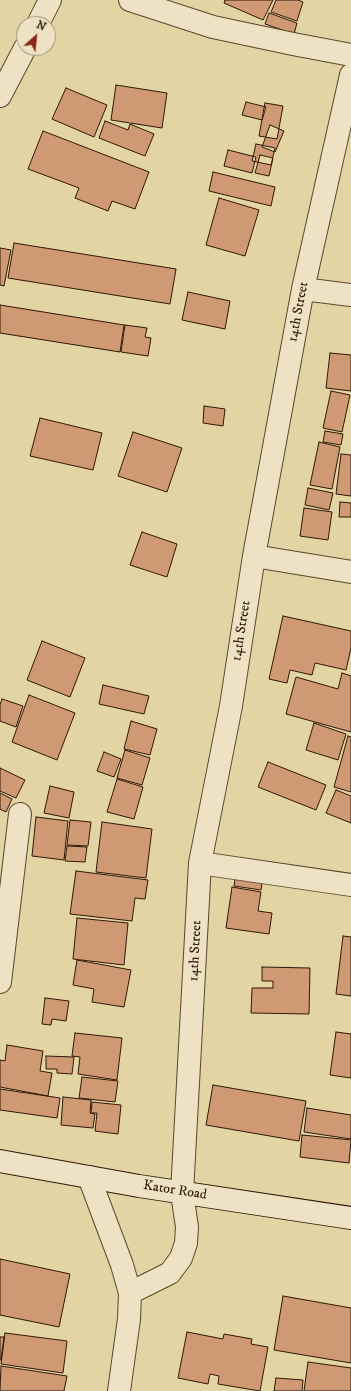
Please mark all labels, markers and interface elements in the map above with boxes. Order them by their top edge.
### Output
north arrow [16,16,56,56]
text: N [34,18,48,34]
street label: 14th Street [285,280,313,344]
street label: 14th Street [229,599,255,663]
street label: 14th Street [186,920,206,982]
street label: Kator Road [142,1178,208,1204]

